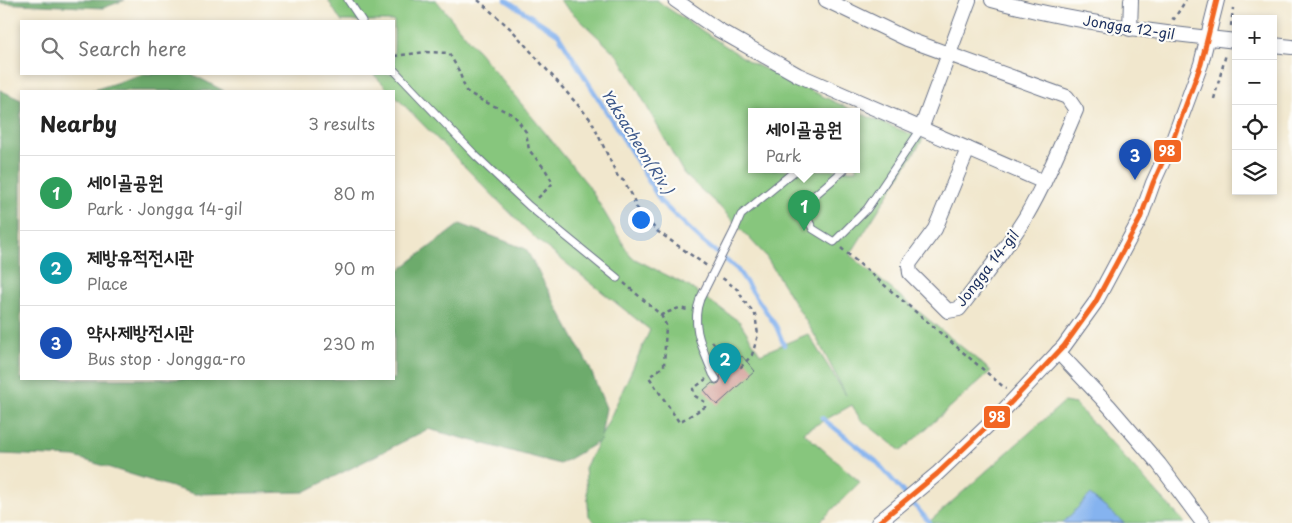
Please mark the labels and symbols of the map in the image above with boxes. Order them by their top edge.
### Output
street label: Jongga 12-gil [1082,9,1176,45]
water label: Yaksacheon(Riv.) [596,84,680,199]
pin: 3 [1119,139,1151,180]
line badge: 98 [1153,139,1182,163]
text: 98 [1158,140,1176,161]
pin: 1 [788,190,820,231]
your location [628,207,654,233]
street label: Jongga 14-gil [950,225,1024,311]
pin: 2 [709,343,741,384]
line badge: 98 [983,405,1011,429]
text: 98 [988,406,1006,427]

